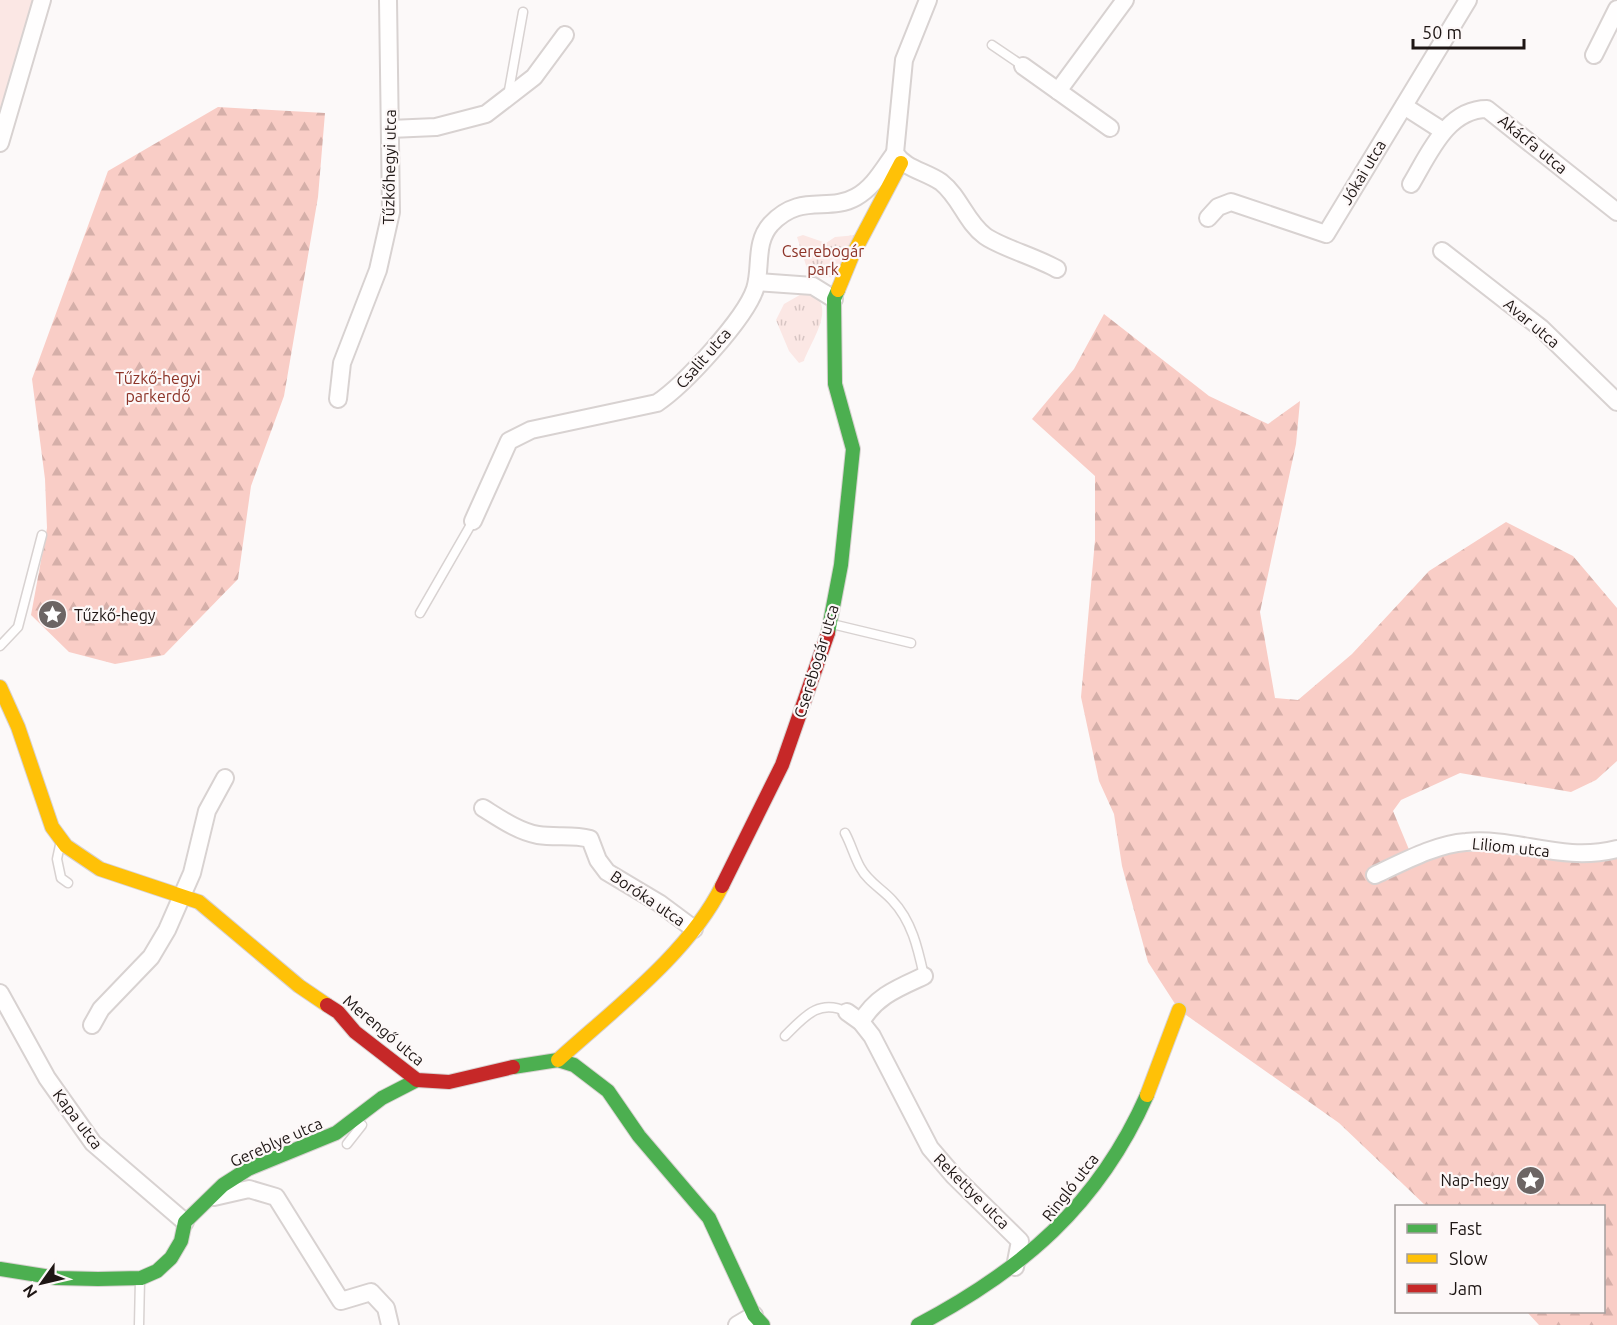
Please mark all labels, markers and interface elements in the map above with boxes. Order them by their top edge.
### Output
scale bar [1413,12,1524,50]
text: 50 m [1422,22,1462,42]
street label: Tűzkőhegyi utca [379,109,399,225]
street label: Akácfa utca [1495,111,1571,177]
street label: Jókai utca [1337,136,1389,208]
park label: Cserebogár park [782,242,864,278]
street label: Avar utca [1501,295,1563,351]
street label: Csalit utca [672,324,734,392]
park label: Tűzkő-hegyi parkerdő [115,369,201,405]
place icon: Tűzkő-hegy [37,599,69,631]
street label: Cserebogár utca [790,602,842,720]
place label: Tűzkő-hegy [74,606,156,624]
street label: Liliom utca [1471,834,1551,860]
street label: Boróka utca [607,867,689,929]
street label: Merengő utca [340,991,428,1069]
street label: Kapa utca [50,1086,106,1152]
street label: Gereblye utca [227,1114,325,1170]
street label: Rekettye utca [931,1150,1013,1232]
street label: Ringló utca [1038,1150,1102,1224]
place icon: Nap-hegy [1514,1164,1546,1196]
place label: Nap-hegy [1441,1171,1509,1189]
legend [1395,1205,1605,1313]
text: Fast [1449,1218,1482,1238]
text: Slow [1449,1248,1488,1268]
north arrow [12,1253,72,1313]
text: Jam [1449,1278,1483,1298]
text: N [19,1281,40,1301]

